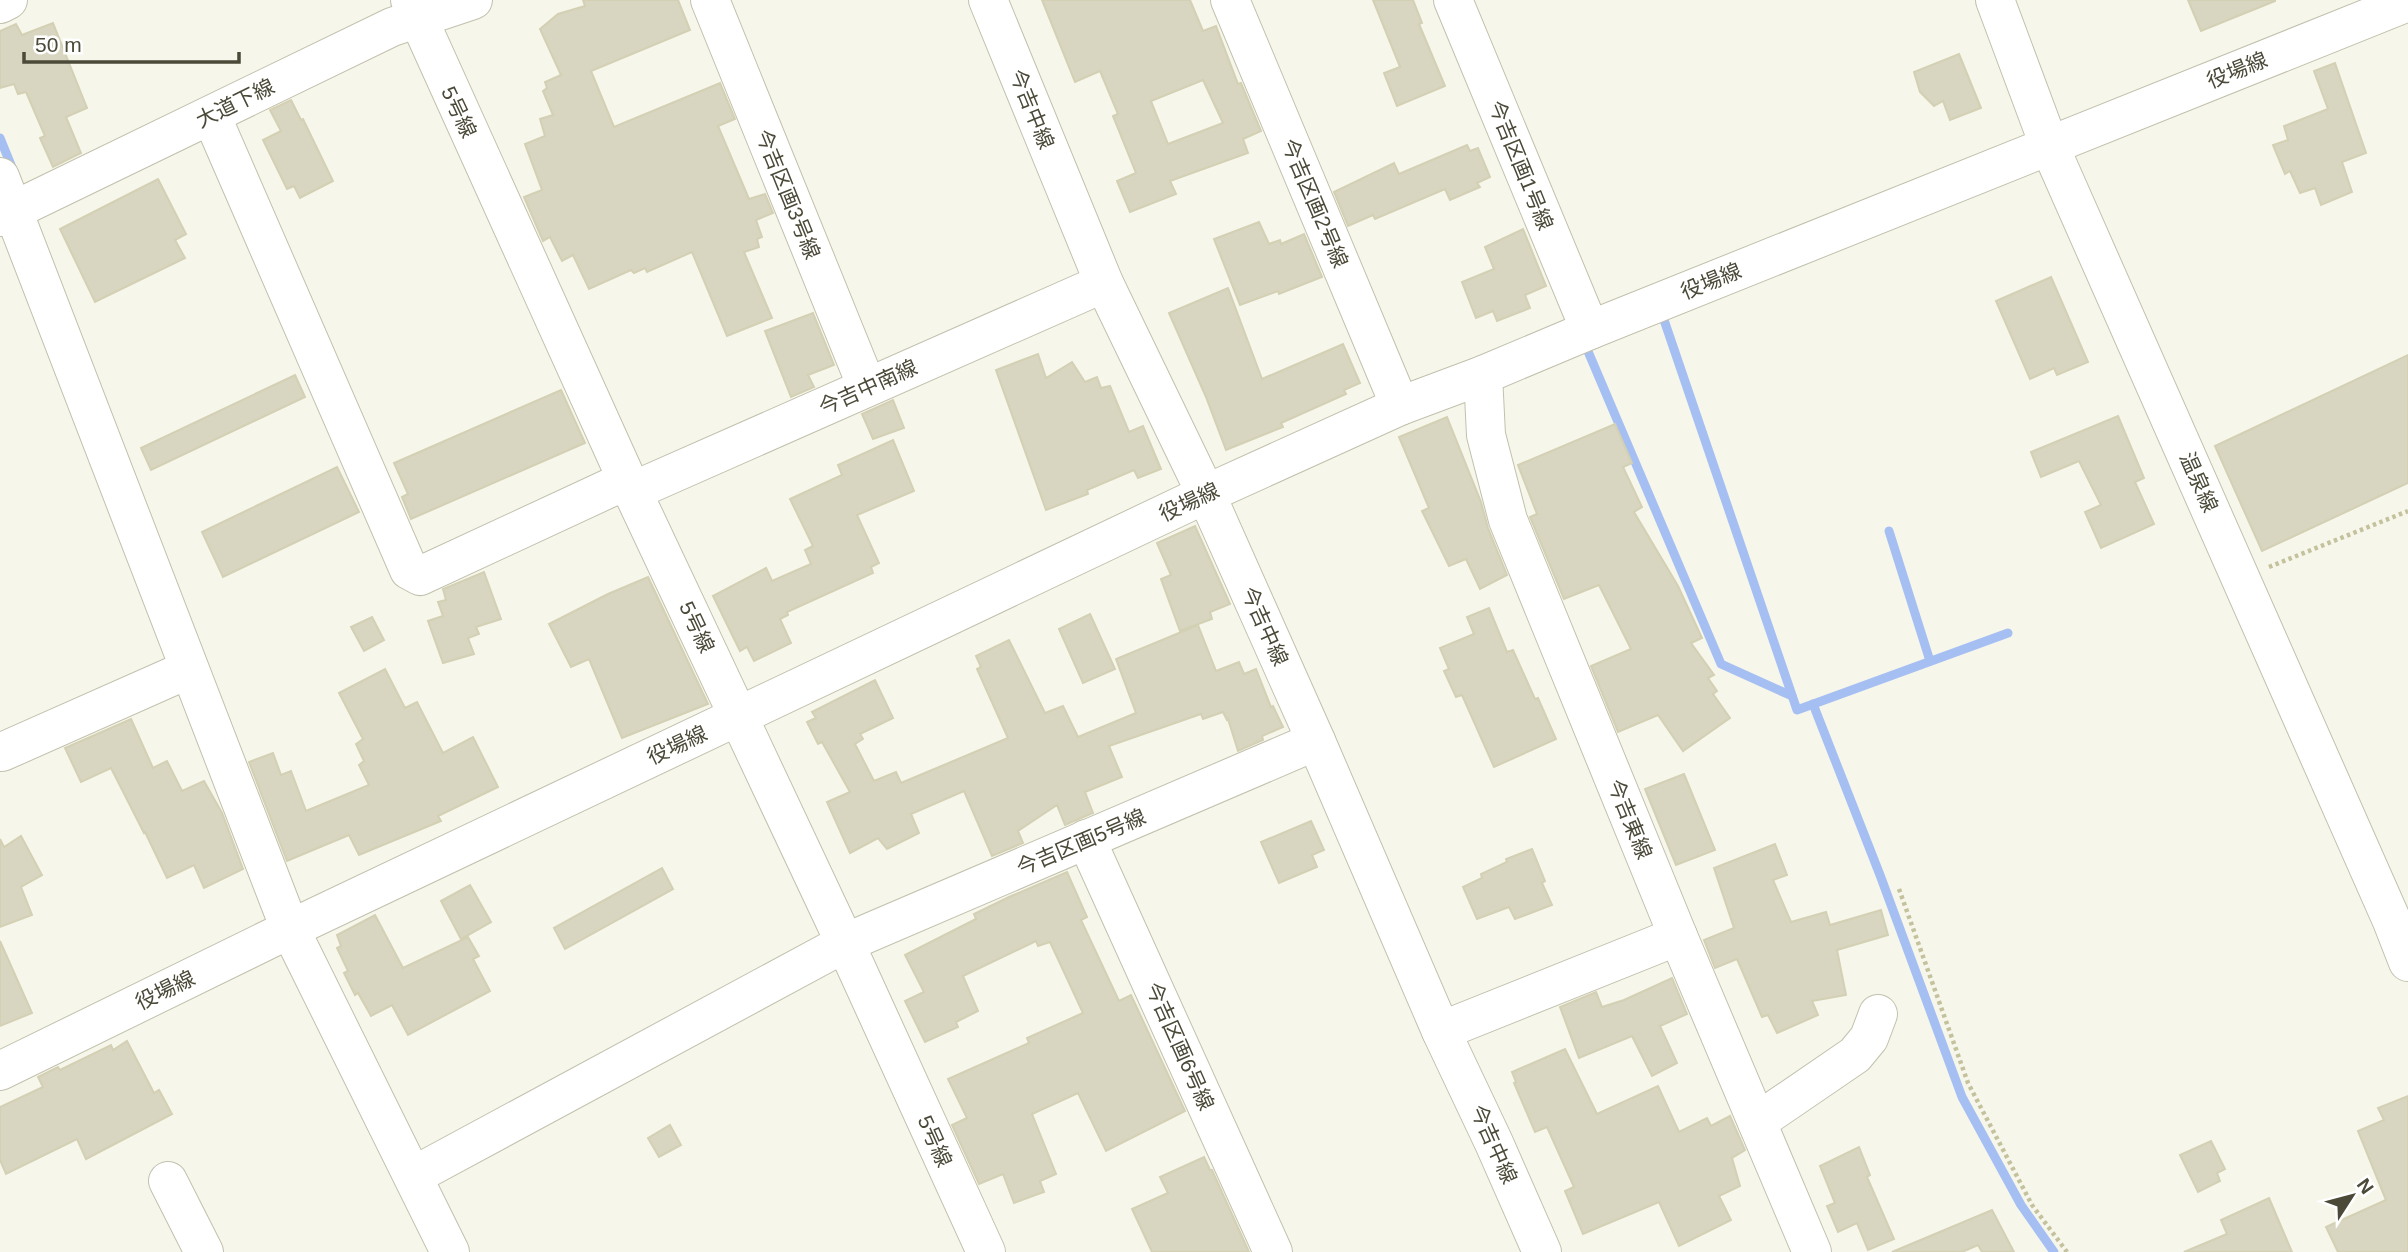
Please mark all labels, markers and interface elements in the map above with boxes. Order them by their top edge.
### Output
scale bar [24,21,240,65]
text: 50 m [35,33,82,56]
street label: 役場線 [2203,48,2271,92]
street label: 今吉中線 [1006,66,1058,152]
street label: 大道下線 [192,74,278,132]
street label: 5号線 [437,83,481,141]
street label: 今吉区画1号線 [1485,97,1557,233]
street label: 今吉区画3号線 [752,126,824,262]
street label: 今吉区画2号線 [1278,135,1352,271]
street label: 役場線 [1677,259,1745,303]
street label: 今吉中南線 [815,355,921,419]
street label: 温泉線 [2176,449,2222,515]
street label: 役場線 [1156,478,1222,526]
street label: 今吉中線 [1237,583,1293,669]
street label: 5号線 [675,598,719,656]
street label: 役場線 [644,721,710,769]
street label: 今吉東線 [1604,776,1656,862]
street label: 今吉区画5号線 [1013,805,1149,879]
street label: 役場線 [132,966,198,1014]
street label: 今吉区画6号線 [1141,978,1219,1114]
street label: 今吉中線 [1466,1101,1522,1187]
street label: 5号線 [914,1112,956,1170]
north arrow [2317,1161,2387,1231]
text: N [2353,1175,2378,1198]

